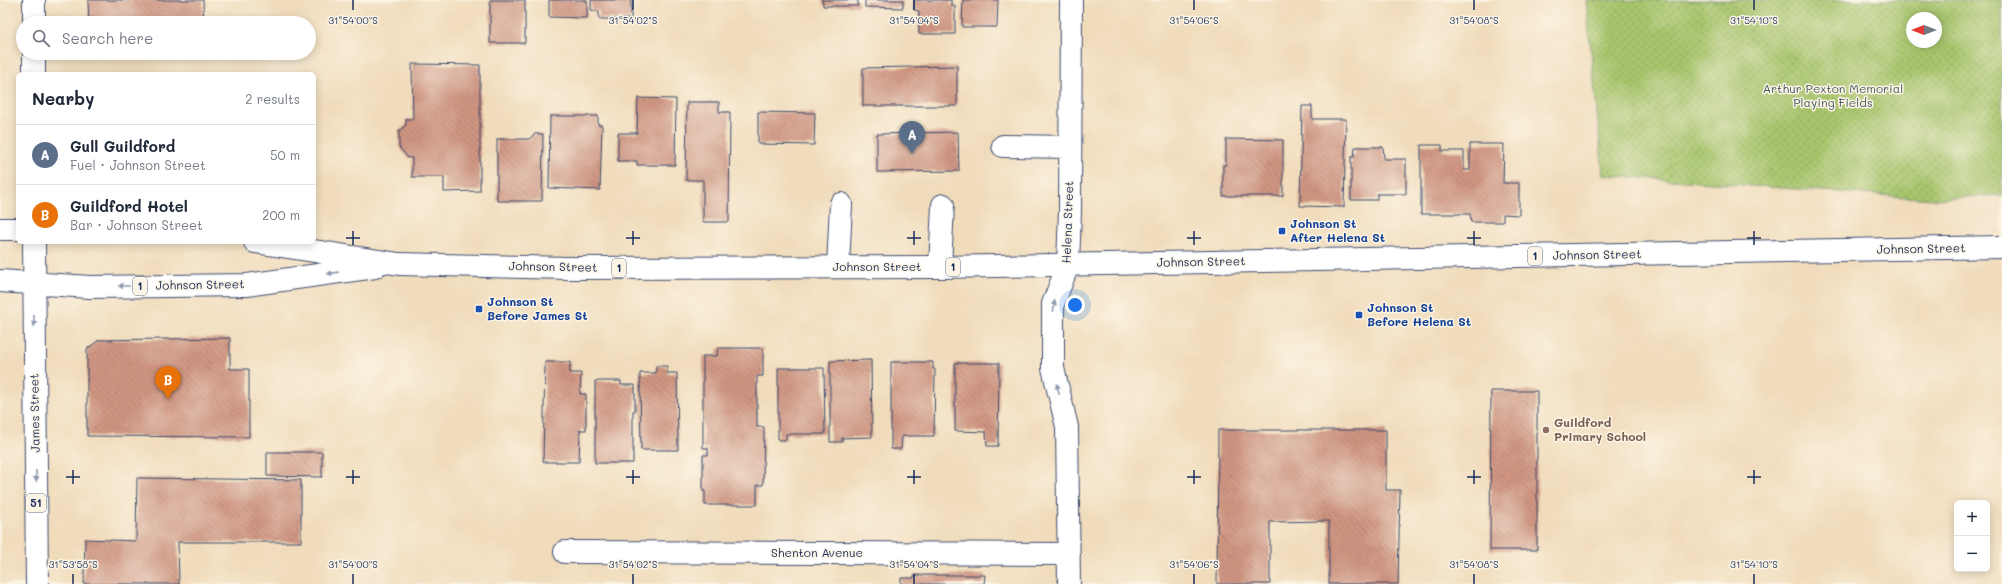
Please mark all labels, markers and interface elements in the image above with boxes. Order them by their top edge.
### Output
north arrow [1906,12,1942,48]
text: 31°54'00"S [328,13,378,27]
text: 31°54'02"S [609,13,658,27]
text: 31°54'04"S [889,13,939,27]
text: 31°54'06"S [1169,13,1219,27]
text: 31°54'08"S [1449,13,1499,27]
text: 31°54'10"S [1730,13,1778,27]
search box [16,16,316,60]
icon: search [30,27,52,49]
text: Search here [62,28,153,48]
park label: Arthur Pexton Memorial Playing Fields [1763,80,1903,110]
text: Nearby [32,87,94,109]
text: 2 results [245,90,300,107]
pin: A [899,121,925,154]
text: Gull Guildford [70,136,175,156]
text: A [40,146,50,163]
text: 50 m [270,146,300,163]
text: Fuel · Johnson Street [70,156,206,173]
street label: Helena Street [1058,180,1076,264]
text: Guildford Hotel [70,196,188,216]
text: B [41,206,49,223]
text: 200 m [262,206,300,223]
place label: Johnson St After Helena St [1290,215,1385,245]
text: Bar · Johnson Street [70,216,203,233]
marker: Johnson St After Helena St [1277,226,1287,236]
street label: Johnson Street [1876,239,1965,257]
street label: Johnson Street [1552,245,1641,263]
road number: 1 [1528,247,1542,265]
street label: Johnson Street [1156,252,1245,270]
street label: Johnson Street [509,257,598,275]
street label: Johnson Street [833,258,921,274]
road number: 1 [946,258,960,276]
road number: 1 [612,259,626,277]
one-way arrow [327,270,339,276]
street label: Johnson Street [155,275,244,293]
road number: 1 [133,277,147,295]
one-way arrow [117,283,130,289]
place label: Johnson St Before James St [487,293,588,323]
your location [1065,295,1085,315]
place label: Johnson St Before Helena St [1367,299,1471,329]
one-way arrow [1051,300,1057,313]
marker: Johnson St Before James St [474,304,484,314]
marker: Johnson St Before Helena St [1354,310,1364,320]
one-way arrow [31,315,37,328]
pin: B [155,366,181,399]
street label: James Street [25,373,43,453]
one-way arrow [1055,383,1061,395]
place label: Guildford Primary School [1554,414,1646,444]
marker: Guildford Primary School [1541,425,1551,435]
one-way arrow [33,470,39,483]
road number: 51 [26,494,46,512]
map controls [1954,500,1990,572]
button: + [1954,500,1990,536]
button: − [1954,536,1990,572]
street label: Shenton Avenue [771,544,863,560]
text: 31°53'58"S [48,557,98,571]
text: 31°54'00"S [328,557,378,571]
text: 31°54'02"S [609,557,658,571]
text: 31°54'04"S [889,557,939,571]
text: 31°54'06"S [1169,557,1219,571]
text: 31°54'08"S [1449,557,1499,571]
text: 31°54'10"S [1730,557,1778,571]

